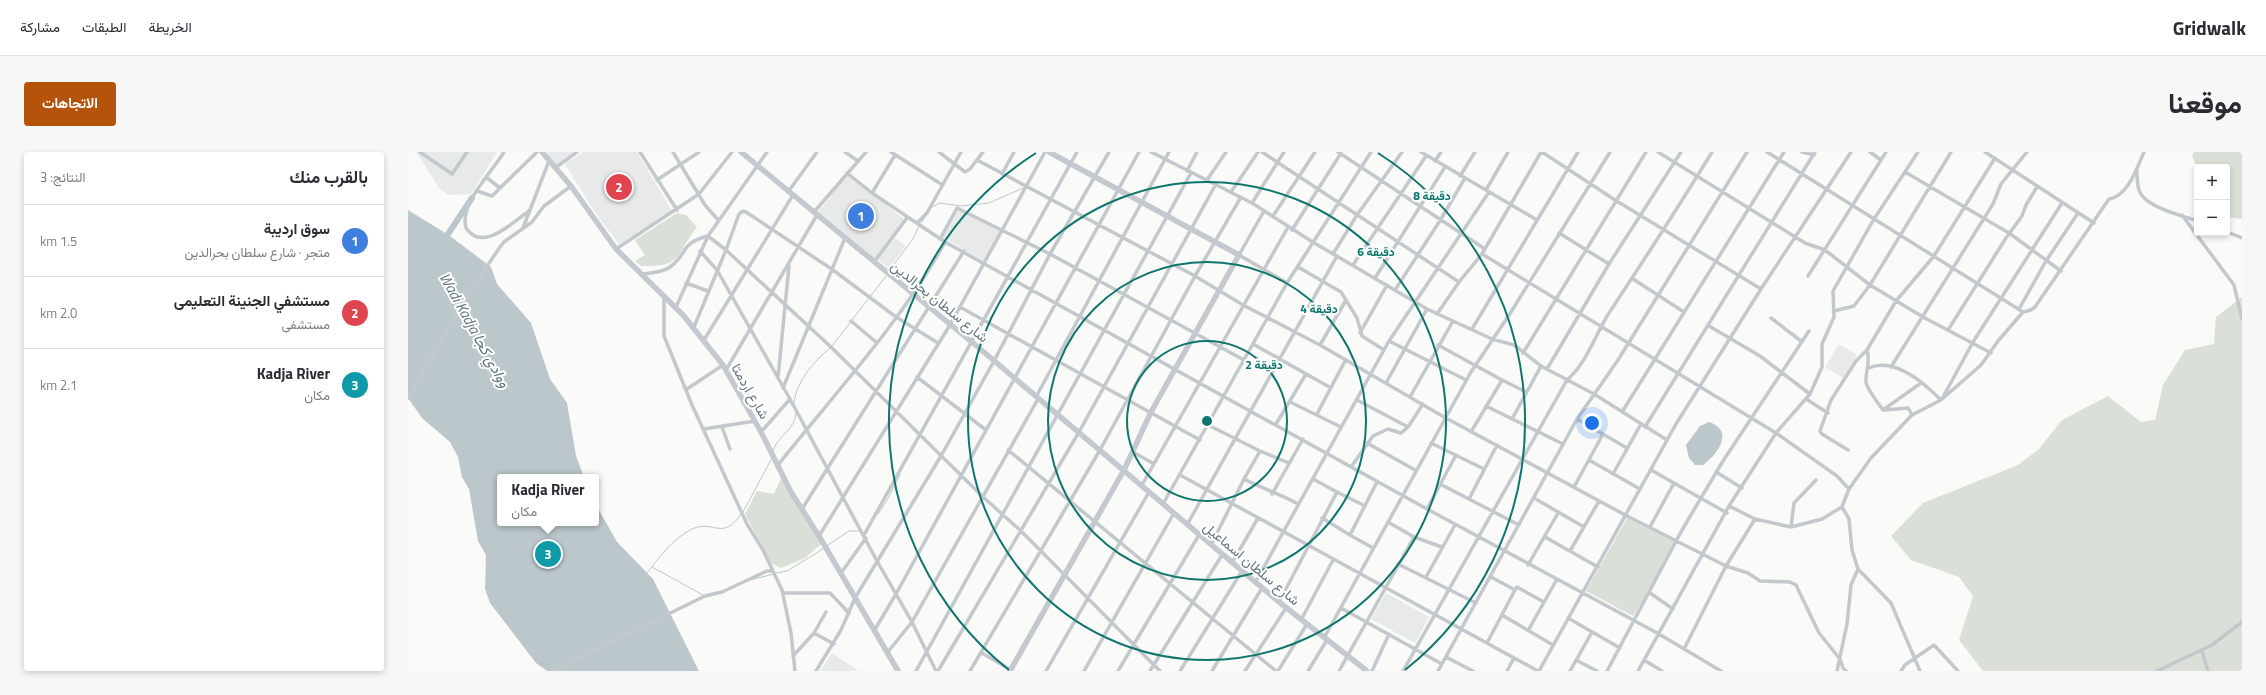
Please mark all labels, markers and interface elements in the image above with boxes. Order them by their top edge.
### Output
text: Gridwalk [2173,13,2246,42]
text: مشاركة [20,16,60,37]
text: الطبقات [82,16,126,37]
text: الخريطة [148,16,192,37]
text: موقعنا [2168,81,2242,124]
button: الاتجاهات [24,82,116,126]
text: بالقرب منك [290,164,368,190]
map controls [2194,164,2230,236]
button: + [2194,164,2230,200]
text: النتائج: 3 [40,167,85,187]
pin: 2 [606,172,632,202]
text: 8 دقيقة [1413,186,1451,205]
button: − [2194,200,2230,236]
pin: 1 [848,201,874,231]
text: سوق ارديبة [264,217,330,240]
text: 1.5 km [40,231,77,251]
text: 1 [351,231,359,251]
text: متجر · شارع سلطان بحرالدين [184,242,330,262]
text: 6 دقيقة [1357,242,1395,261]
street label: شارع سلطان بحرالدين [886,255,993,348]
water label: Wadi Kadja ووادي كجا [433,268,516,393]
text: مستشفي الجنينة التعليمى [174,289,330,312]
text: 4 دقيقة [1300,299,1338,318]
text: 2.0 km [40,303,77,323]
text: 2 [351,303,359,323]
text: مستشفى [282,314,330,334]
text: 2 دقيقة [1245,355,1283,374]
street label: شارع اردمتا [726,359,775,423]
text: Kadja River [257,362,330,385]
text: 2.1 km [40,375,77,395]
text: 3 [351,375,359,395]
text: مكان [304,385,330,405]
your location [1582,413,1602,433]
centre of rings [1200,414,1214,428]
popup [497,474,599,526]
text: Kadja River [511,478,585,501]
text: مكان [511,501,537,521]
street label: شارع سلطان اسماعيل [1198,516,1305,611]
pin: 3 [535,539,561,569]

